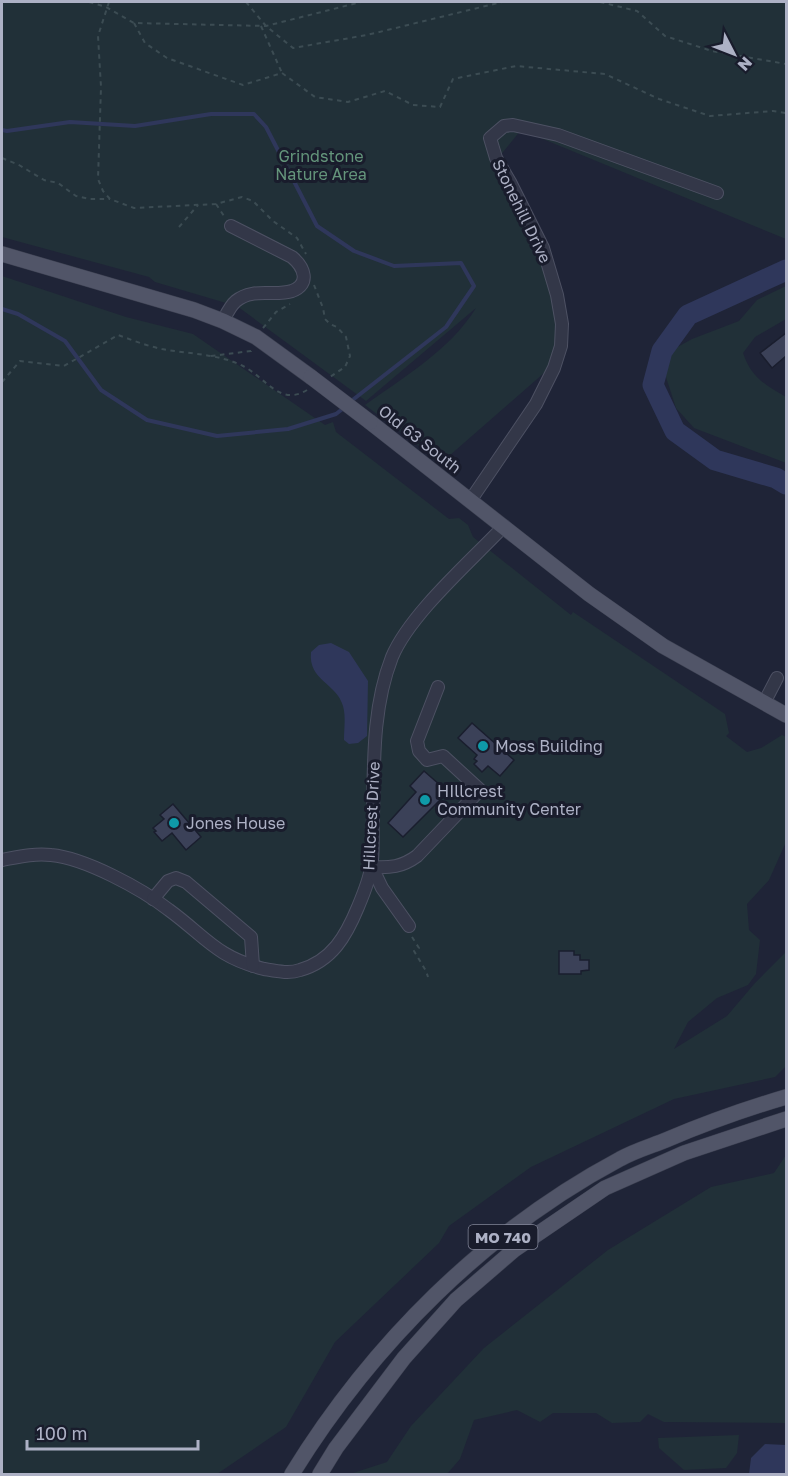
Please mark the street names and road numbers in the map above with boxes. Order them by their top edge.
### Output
street label: Stonehill Drive [488,156,556,266]
street label: Old 63 South [375,401,465,477]
street label: Hillcrest Drive [358,761,384,871]
road number: MO 740 [468,1225,538,1249]

